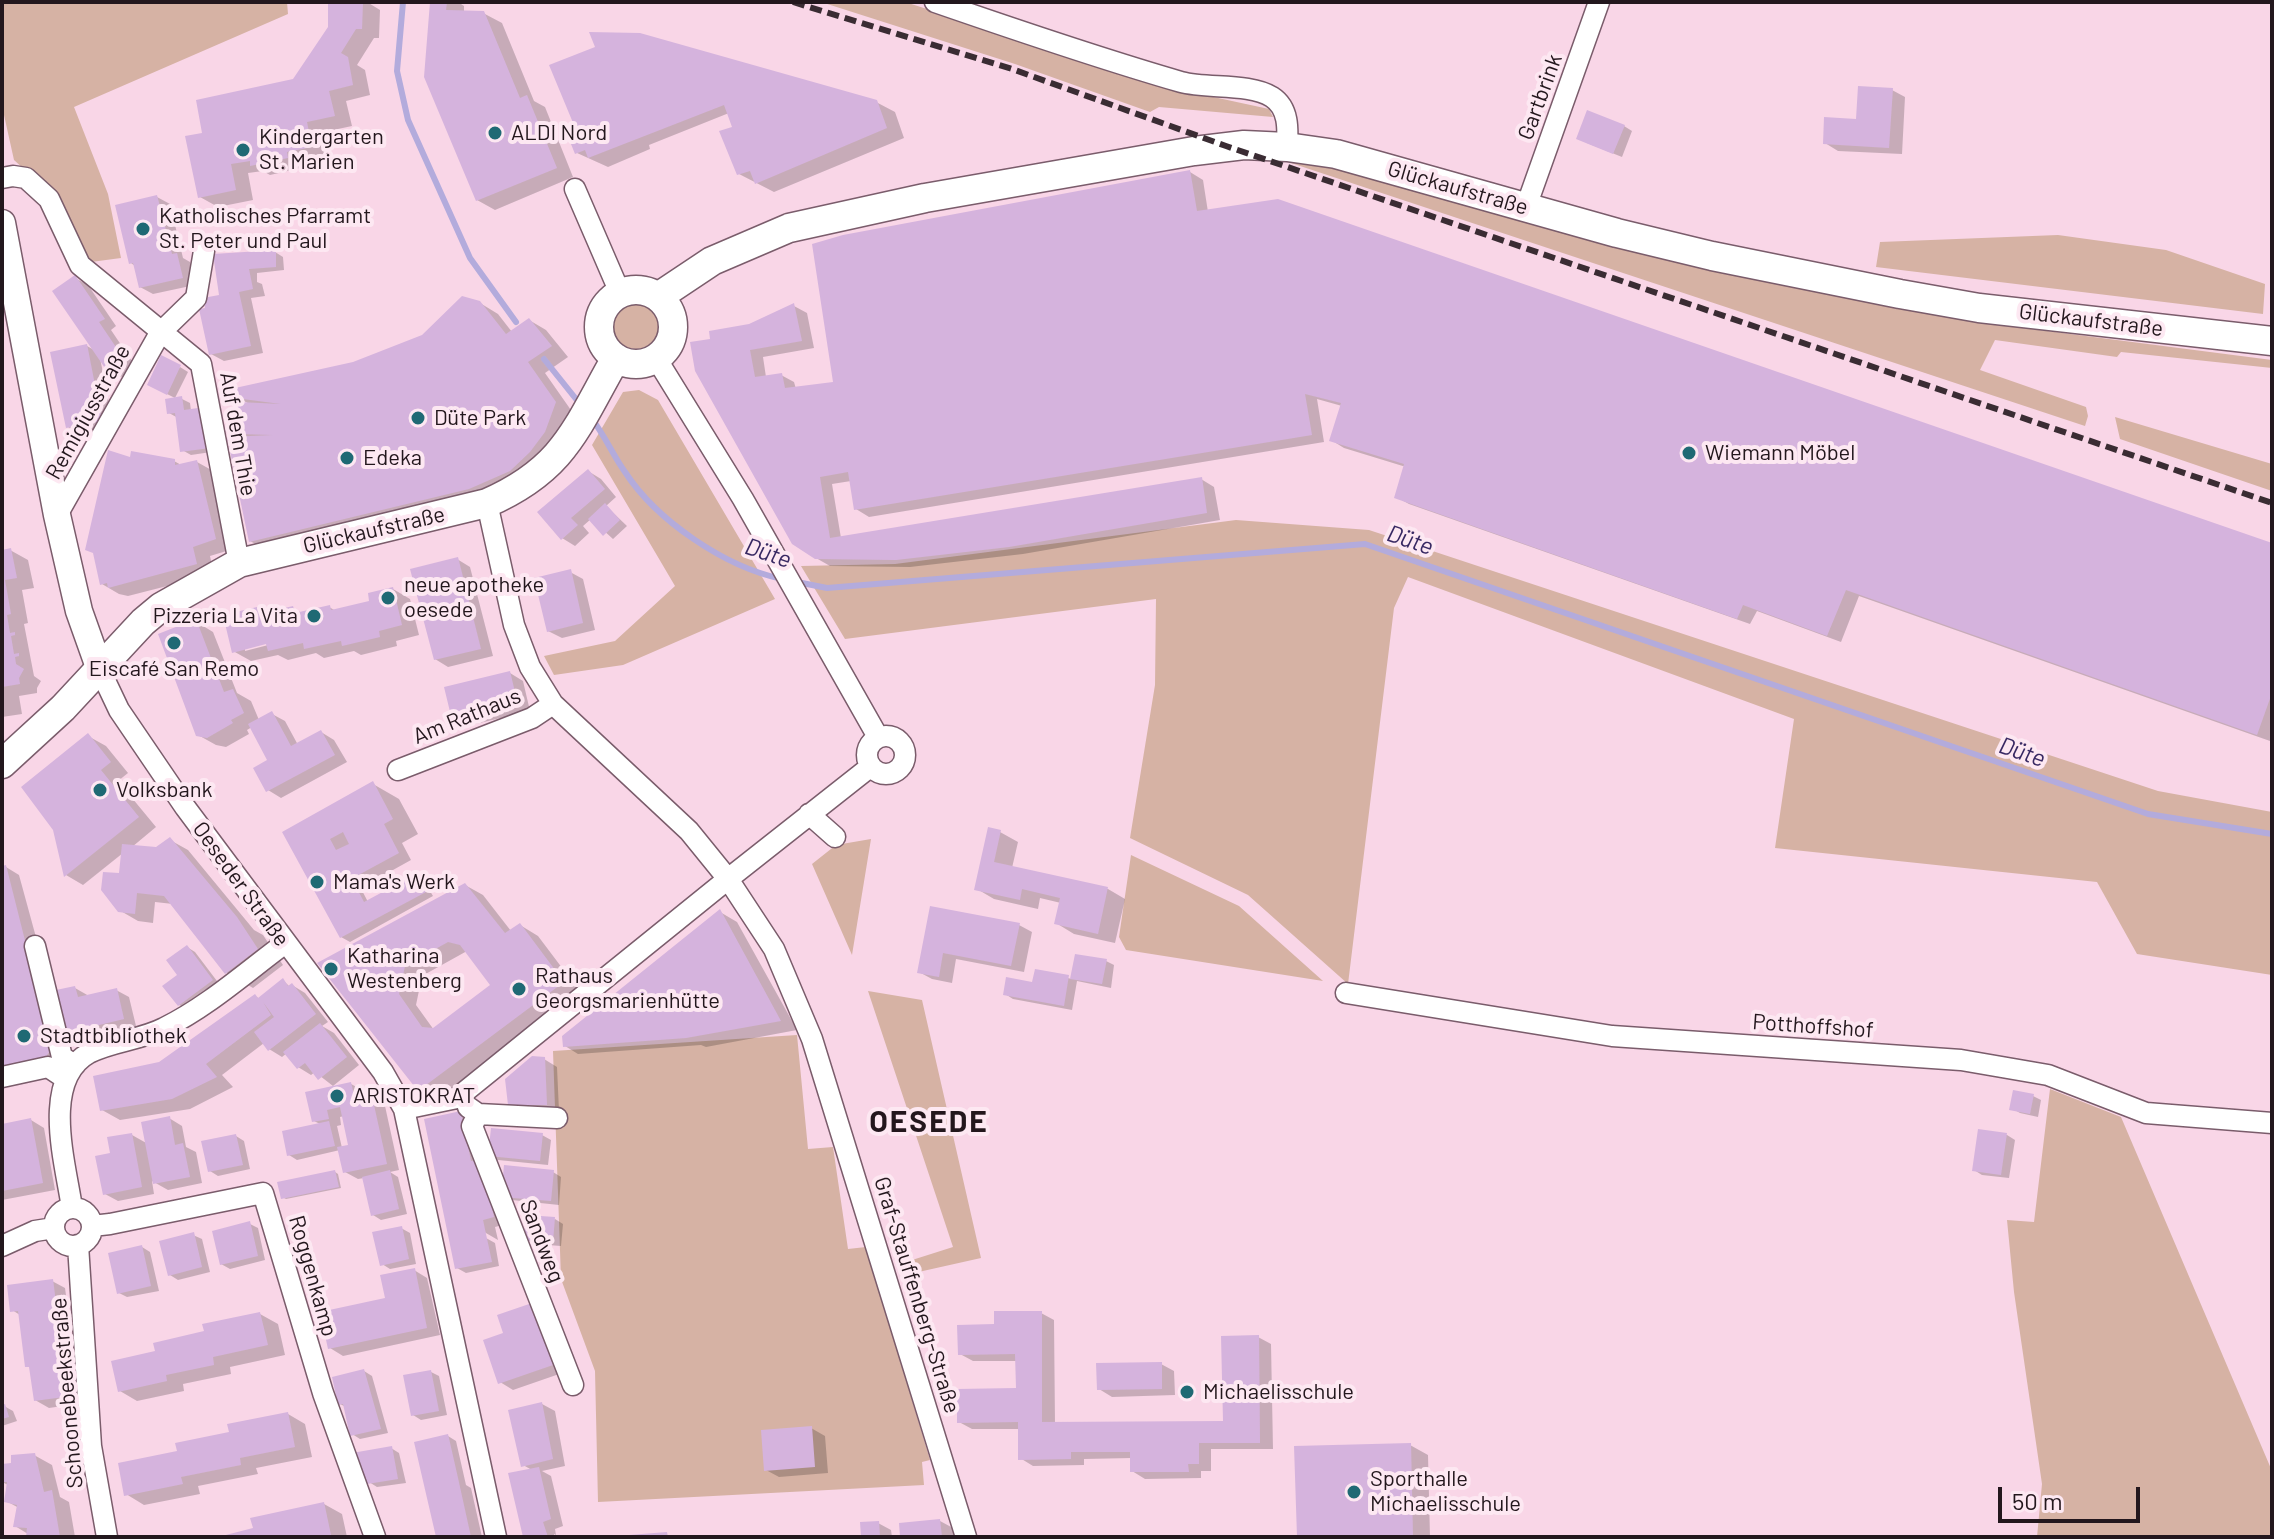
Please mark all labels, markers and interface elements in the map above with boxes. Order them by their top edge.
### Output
street label: Gartbrink [1512,50,1568,144]
place label: ALDI Nord [511,120,607,146]
place label: Kindergarten St. Marien [259,124,384,176]
marker: ALDI Nord [486,124,504,142]
marker: Kindergarten St. Marien [234,141,252,159]
street label: Glückaufstraße [1385,155,1531,221]
place label: Katholisches Pfarramt St. Peter und Paul [159,203,371,254]
marker: Katholisches Pfarramt St. Peter und Paul [134,220,152,238]
street label: Glückaufstraße [2017,298,2165,342]
street label: Remigiusstraße [40,340,136,484]
street label: Auf dem Thie [214,370,262,498]
place label: Düte Park [434,405,526,431]
marker: Düte Park [409,409,427,427]
place label: Wiemann Möbel [1705,440,1855,466]
marker: Wiemann Möbel [1680,444,1698,462]
place label: Edeka [363,445,422,471]
marker: Edeka [338,449,356,467]
street label: Glückaufstraße [300,501,448,559]
water label: Düte [1383,519,1437,561]
water label: Düte [741,532,795,574]
place label: neue apotheke oesede [404,572,544,624]
marker: neue apotheke oesede [379,589,397,607]
place label: Pizzeria La Vita [153,603,298,629]
marker: Pizzeria La Vita [305,607,323,625]
marker: Eiscafé San Remo [165,634,183,652]
place label: Eiscafé San Remo [89,656,259,682]
street label: Am Rathaus [409,682,525,750]
water label: Düte [1995,731,2049,773]
place label: Volksbank [116,777,213,803]
marker: Volksbank [91,781,109,799]
street label: Oeseder Straße [187,817,295,951]
place label: Mama's Werk [333,869,455,895]
marker: Mama's Werk [308,873,326,891]
place label: Katharina Westenberg [347,943,462,994]
marker: Katharina Westenberg [322,960,340,978]
place label: Rathaus Georgsmarienhütte [535,963,720,1014]
marker: Rathaus Georgsmarienhütte [510,980,528,998]
street label: Potthoffshof [1752,1009,1874,1043]
place label: Stadtbibliothek [40,1023,187,1049]
marker: Stadtbibliothek [15,1027,33,1045]
place label: ARISTOKRAT [353,1083,475,1109]
marker: ARISTOKRAT [328,1087,346,1105]
district label: OESEDE [869,1104,989,1140]
street label: Graf-Stauffenberg-Straße [868,1174,966,1416]
street label: Sandweg [514,1196,570,1286]
street label: Roggenkamp [283,1212,343,1340]
street label: Schoonebeekstraße [46,1297,88,1489]
place label: Michaelisschule [1203,1379,1354,1405]
marker: Michaelisschule [1178,1383,1196,1401]
place label: Sporthalle Michaelisschule [1370,1466,1521,1518]
scale bar [2002,1471,2144,1521]
marker: Sporthalle Michaelisschule [1345,1483,1363,1501]
text: 50 m [2012,1486,2063,1515]

